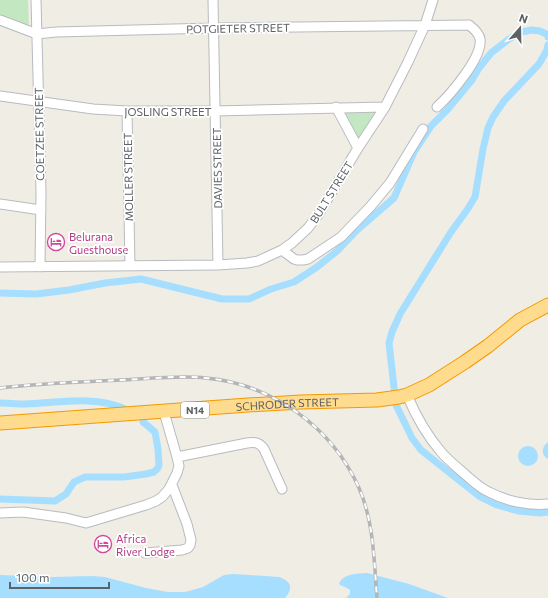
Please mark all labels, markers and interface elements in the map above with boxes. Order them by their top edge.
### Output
north arrow [500,8,540,48]
text: N [517,11,530,26]
street label: POTGIETER STREET [186,21,290,35]
street label: COETZEE STREET [32,87,46,181]
street label: JOSLING STREET [124,105,212,119]
street label: DAVIES STREET [210,127,224,209]
street label: MOLLER STREET [121,133,135,221]
street label: BULT STREET [307,159,355,225]
place label: Belurana Guesthouse [69,230,129,256]
hotel icon: Belurana Guesthouse [46,232,66,252]
street label: SCHRODER STREET [235,395,339,412]
road number: N14 [181,402,209,418]
place label: Africa River Lodge [116,532,175,558]
hotel icon: Africa River Lodge [93,534,113,554]
scale bar [10,564,109,590]
text: 100 m [16,570,50,584]

